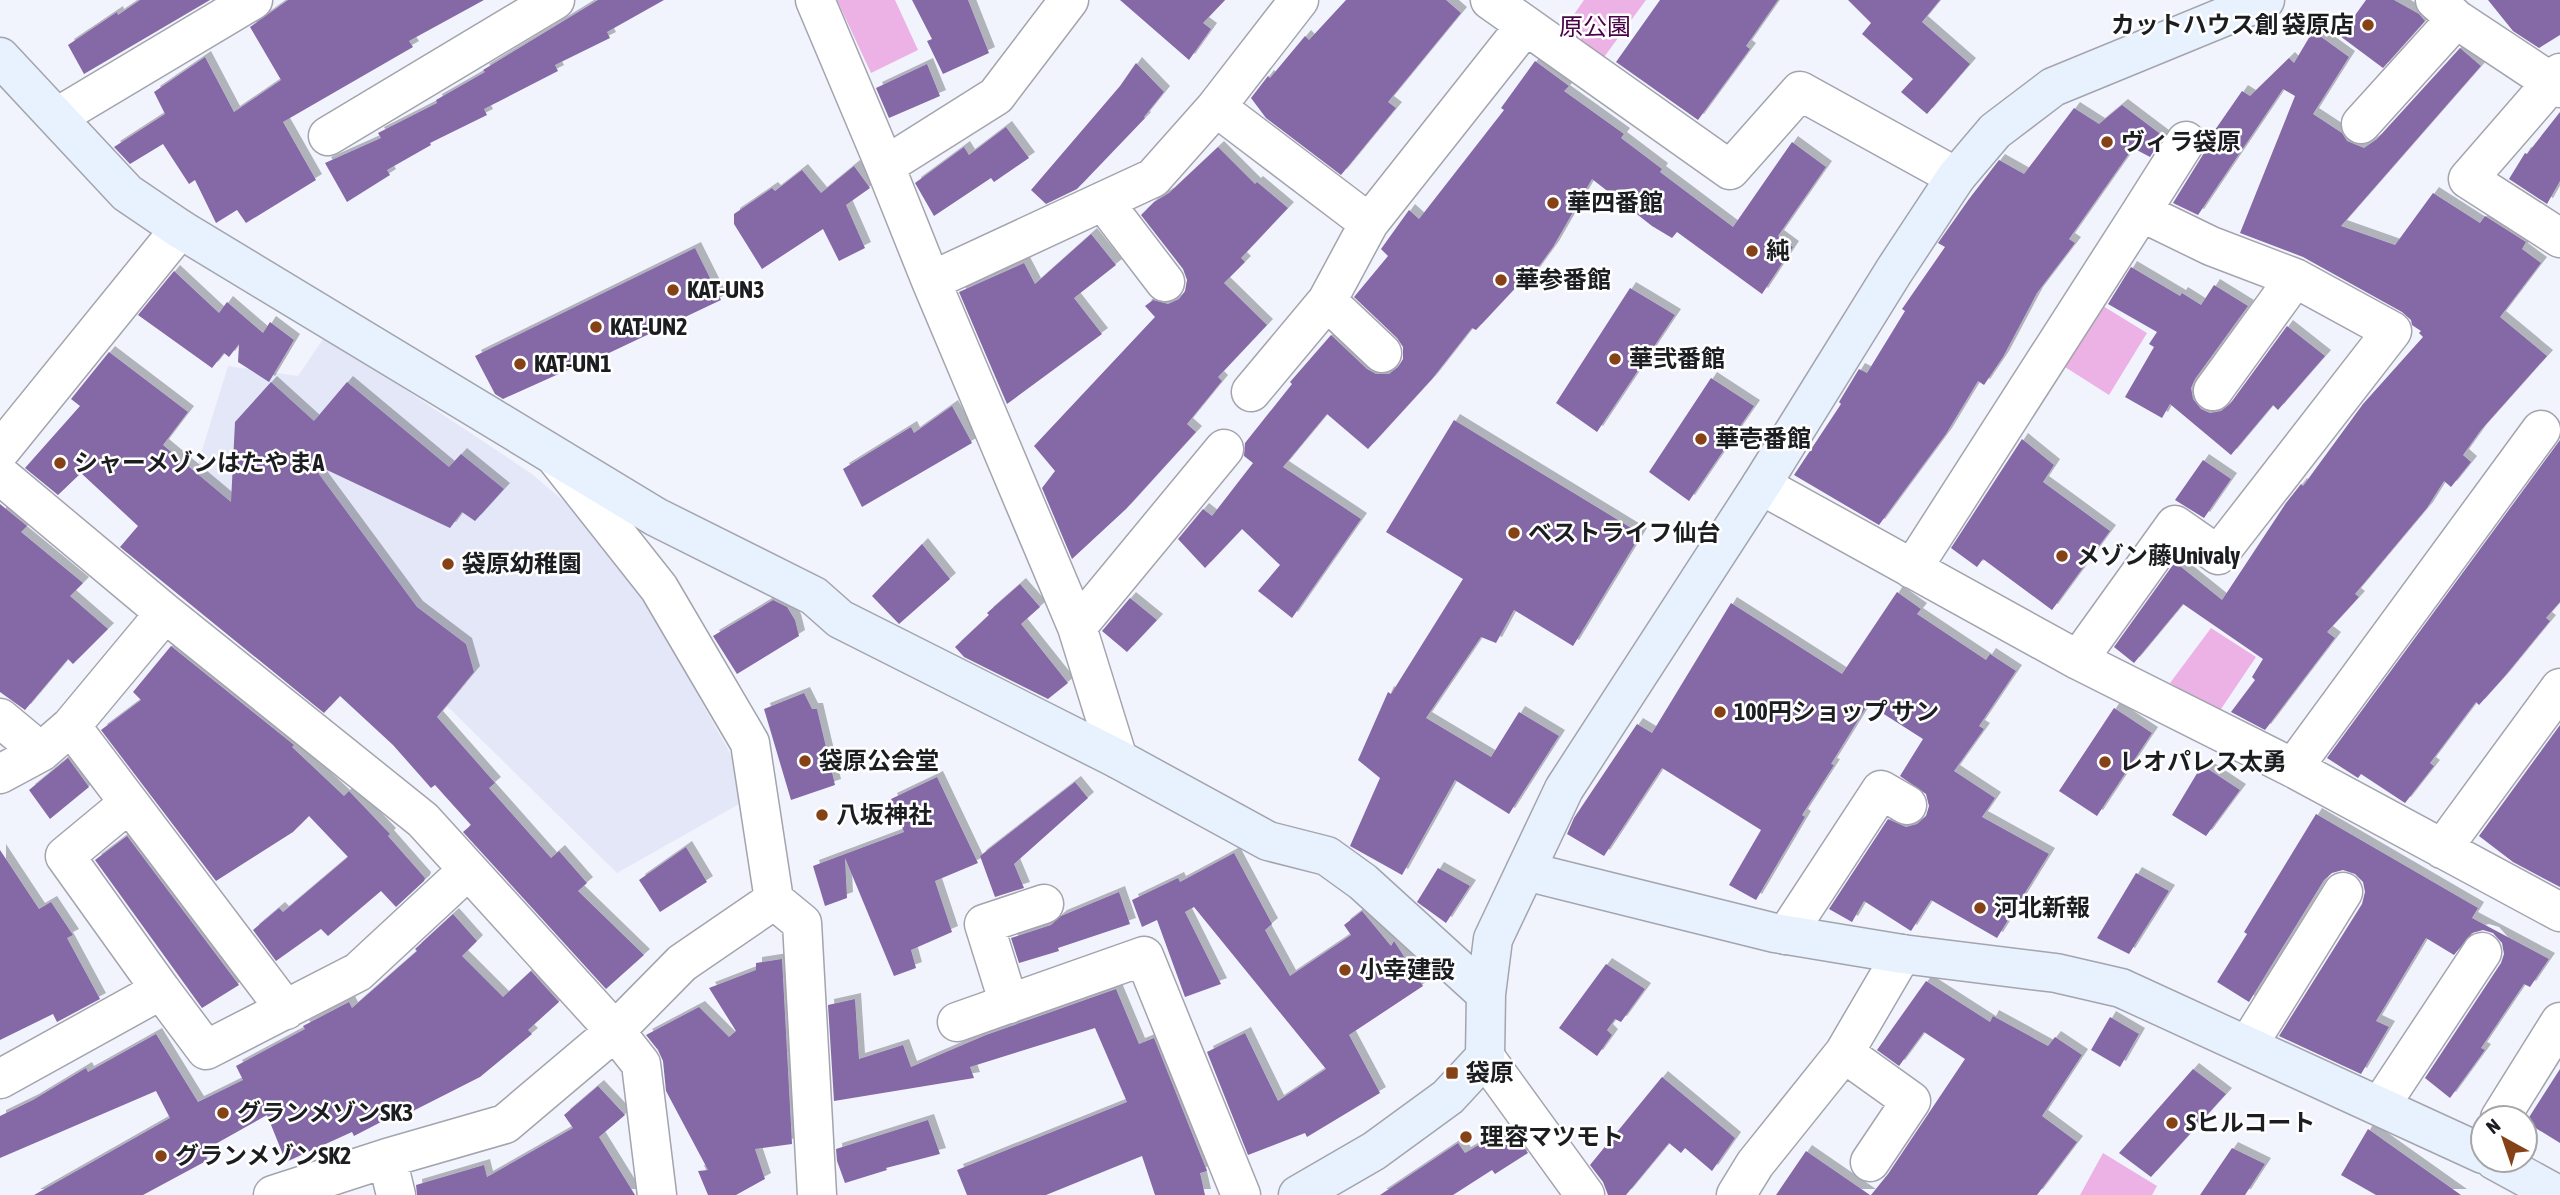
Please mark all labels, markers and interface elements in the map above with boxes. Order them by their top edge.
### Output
place label: カットハウス創 袋原店 [2111,11,2354,38]
park label: 原公園 [1559,13,1631,40]
marker: カットハウス創 袋原店 [2360,17,2376,33]
place label: ヴィラ袋原 [2121,128,2241,155]
marker: ヴィラ袋原 [2099,134,2115,150]
place label: 華四番館 [1567,189,1663,216]
marker: 華四番館 [1545,195,1561,211]
place label: 純 [1766,237,1790,264]
marker: 純 [1744,243,1760,259]
place label: 華参番館 [1515,266,1611,293]
marker: 華参番館 [1493,272,1509,288]
place label: KAT-UN3 [687,276,765,303]
marker: KAT-UN3 [665,282,681,298]
place label: KAT-UN2 [610,313,688,340]
marker: KAT-UN2 [588,319,604,335]
place label: 華弐番館 [1629,345,1725,372]
place label: KAT-UN1 [534,350,612,377]
marker: 華弐番館 [1607,351,1623,367]
marker: KAT-UN1 [512,356,528,372]
place label: 華壱番館 [1715,425,1811,452]
marker: 華壱番館 [1693,431,1709,447]
place label: シャーメゾンはたやまA [74,449,325,476]
marker: シャーメゾンはたやまA [52,455,68,471]
place label: ベストライフ仙台 [1528,519,1720,546]
marker: ベストライフ仙台 [1506,525,1522,541]
place label: メゾン藤Univaly [2076,542,2240,569]
marker: メゾン藤Univaly [2054,548,2070,564]
place label: 袋原幼稚園 [461,550,582,577]
marker: 袋原幼稚園 [440,556,456,572]
place label: 100円ショップ サン [1734,698,1939,725]
marker: 100円ショップ サン [1712,704,1728,720]
place label: 袋原公会堂 [818,747,939,774]
place label: レオパレス太勇 [2119,748,2287,775]
marker: 袋原公会堂 [797,753,813,769]
marker: レオパレス太勇 [2097,754,2113,770]
place label: 八坂神社 [836,801,932,828]
marker: 八坂神社 [814,807,830,823]
place label: 河北新報 [1994,894,2090,921]
marker: 河北新報 [1972,900,1988,916]
place label: 小幸建設 [1359,956,1455,983]
marker: 小幸建設 [1337,962,1353,978]
place label: 袋原 [1465,1059,1514,1086]
marker: 袋原 [1444,1065,1460,1081]
place label: グランメゾンSK3 [237,1099,413,1126]
north arrow [2469,1104,2539,1174]
marker: グランメゾンSK3 [215,1105,231,1121]
place label: Sヒルコート [2186,1109,2316,1136]
text: N [2482,1114,2504,1138]
marker: Sヒルコート [2164,1115,2180,1131]
place label: 理容マツモト [1480,1123,1624,1150]
marker: 理容マツモト [1458,1129,1474,1145]
place label: グランメゾンSK2 [175,1142,351,1169]
marker: グランメゾンSK2 [153,1148,169,1164]

